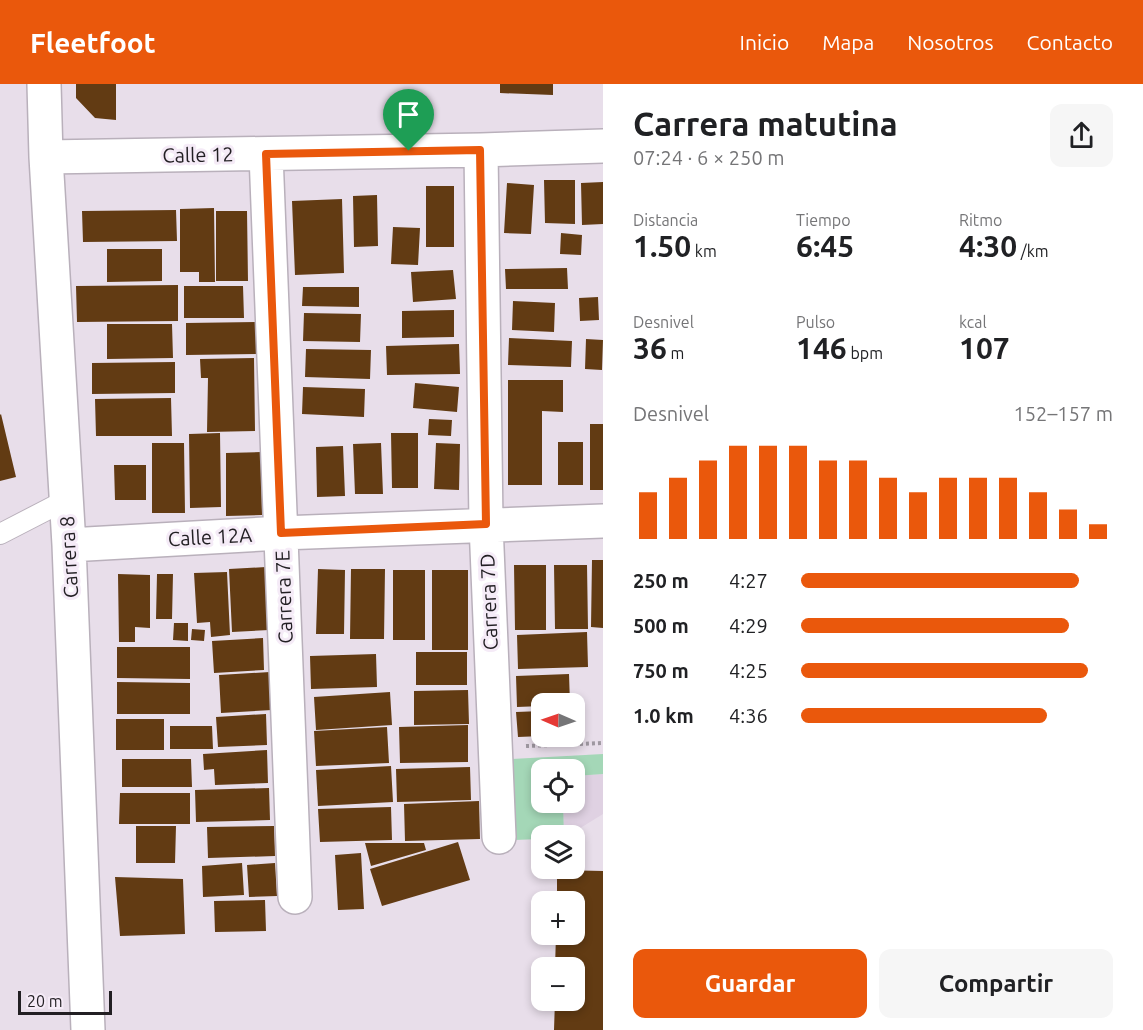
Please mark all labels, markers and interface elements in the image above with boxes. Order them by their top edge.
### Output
text: Fleetfoot [30,27,156,58]
text: Inicio [740,30,789,54]
text: Mapa [822,30,874,54]
text: Nosotros [907,30,994,54]
text: Contacto [1027,30,1113,54]
pin [383,89,434,151]
icon: arrive [392,98,425,131]
button: share [1050,104,1113,167]
text: Carrera matutina [633,105,898,142]
street label: Calle 12 [162,142,234,167]
text: 07:24 · 6 × 250 m [633,146,785,169]
text: Distancia [633,211,698,229]
text: Tiempo [796,211,851,229]
text: Ritmo [959,211,1002,229]
text: 1.50 [633,229,691,263]
text: 6:45 [796,229,854,263]
text: 4:30 [959,229,1017,263]
text: km [691,242,717,260]
text: /km [1017,242,1049,260]
text: Desnivel [633,313,694,331]
text: Pulso [796,313,835,331]
text: kcal [959,313,987,331]
text: 36 [633,331,667,365]
text: 146 [796,331,847,365]
text: 107 [959,331,1010,365]
text: m [667,344,684,362]
text: bpm [847,344,883,362]
text: Desnivel [633,402,709,425]
text: 152–157 m [1014,402,1113,425]
street label: Carrera 8 [55,515,82,599]
street label: Calle 12A [167,523,253,550]
street label: Carrera 7E [270,550,297,644]
street label: Carrera 7D [475,553,502,651]
text: 250 m [633,569,689,592]
text: 4:27 [729,569,768,592]
text: 500 m [633,614,689,637]
text: 4:29 [729,614,768,637]
text: 750 m [633,659,689,682]
text: 4:25 [729,659,768,682]
north arrow [531,693,585,747]
map controls [531,693,585,1011]
text: 1.0 km [633,704,694,727]
text: 4:36 [729,704,768,727]
button: locate [531,759,585,813]
button: layers [531,825,585,879]
button: + [531,891,585,945]
button: Guardar [633,949,867,1018]
button: Compartir [879,949,1113,1018]
button: − [531,957,585,1011]
scale bar [18,988,112,1016]
text: 20 m [27,992,63,1010]

